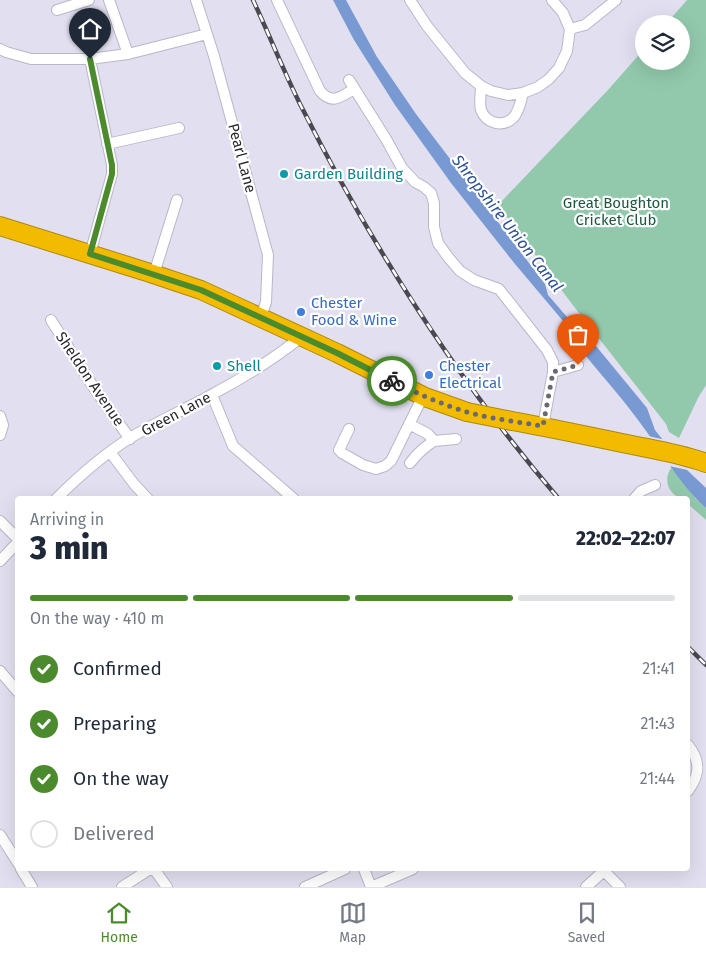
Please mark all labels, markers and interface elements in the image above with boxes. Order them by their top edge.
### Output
pin [69,8,111,59]
icon: home [76,15,104,43]
map controls [635,15,690,70]
button: layers [635,15,690,70]
street label: Pearl Lane [224,121,260,195]
water label: Shropshire Union Canal [448,150,567,296]
place label: Garden Building [294,165,403,183]
marker: Garden Building [278,168,290,180]
park label: Great Boughton Cricket Club [563,194,669,229]
place label: Chester Food & Wine [311,294,397,329]
marker: Chester Food & Wine [295,306,307,318]
pin [557,314,599,365]
icon: bag [564,321,592,349]
street label: Sheldon Avenue [52,328,128,430]
courier [367,356,417,406]
place label: Shell [227,357,262,375]
place label: Chester Electrical [439,357,502,392]
marker: Shell [211,360,223,372]
icon: bike [378,367,406,395]
marker: Chester Electrical [423,369,435,381]
street label: Green Lane [138,388,214,440]
text: Arriving in [30,510,104,529]
text: 22:02–22:07 [576,527,675,550]
text: 3 min [30,529,108,567]
text: On the way · 410 m [30,609,164,628]
icon: check [30,655,58,683]
text: Confirmed [73,657,162,680]
text: 21:41 [642,659,675,678]
icon: check [30,710,58,738]
text: Preparing [73,712,156,735]
text: 21:43 [641,714,675,733]
icon: check [30,765,58,793]
text: On the way [73,767,169,790]
text: 21:44 [640,769,675,788]
text: Delivered [73,822,155,845]
tab: Home [100,899,138,946]
tab: Map [339,899,367,946]
tab: Saved [568,899,606,946]

